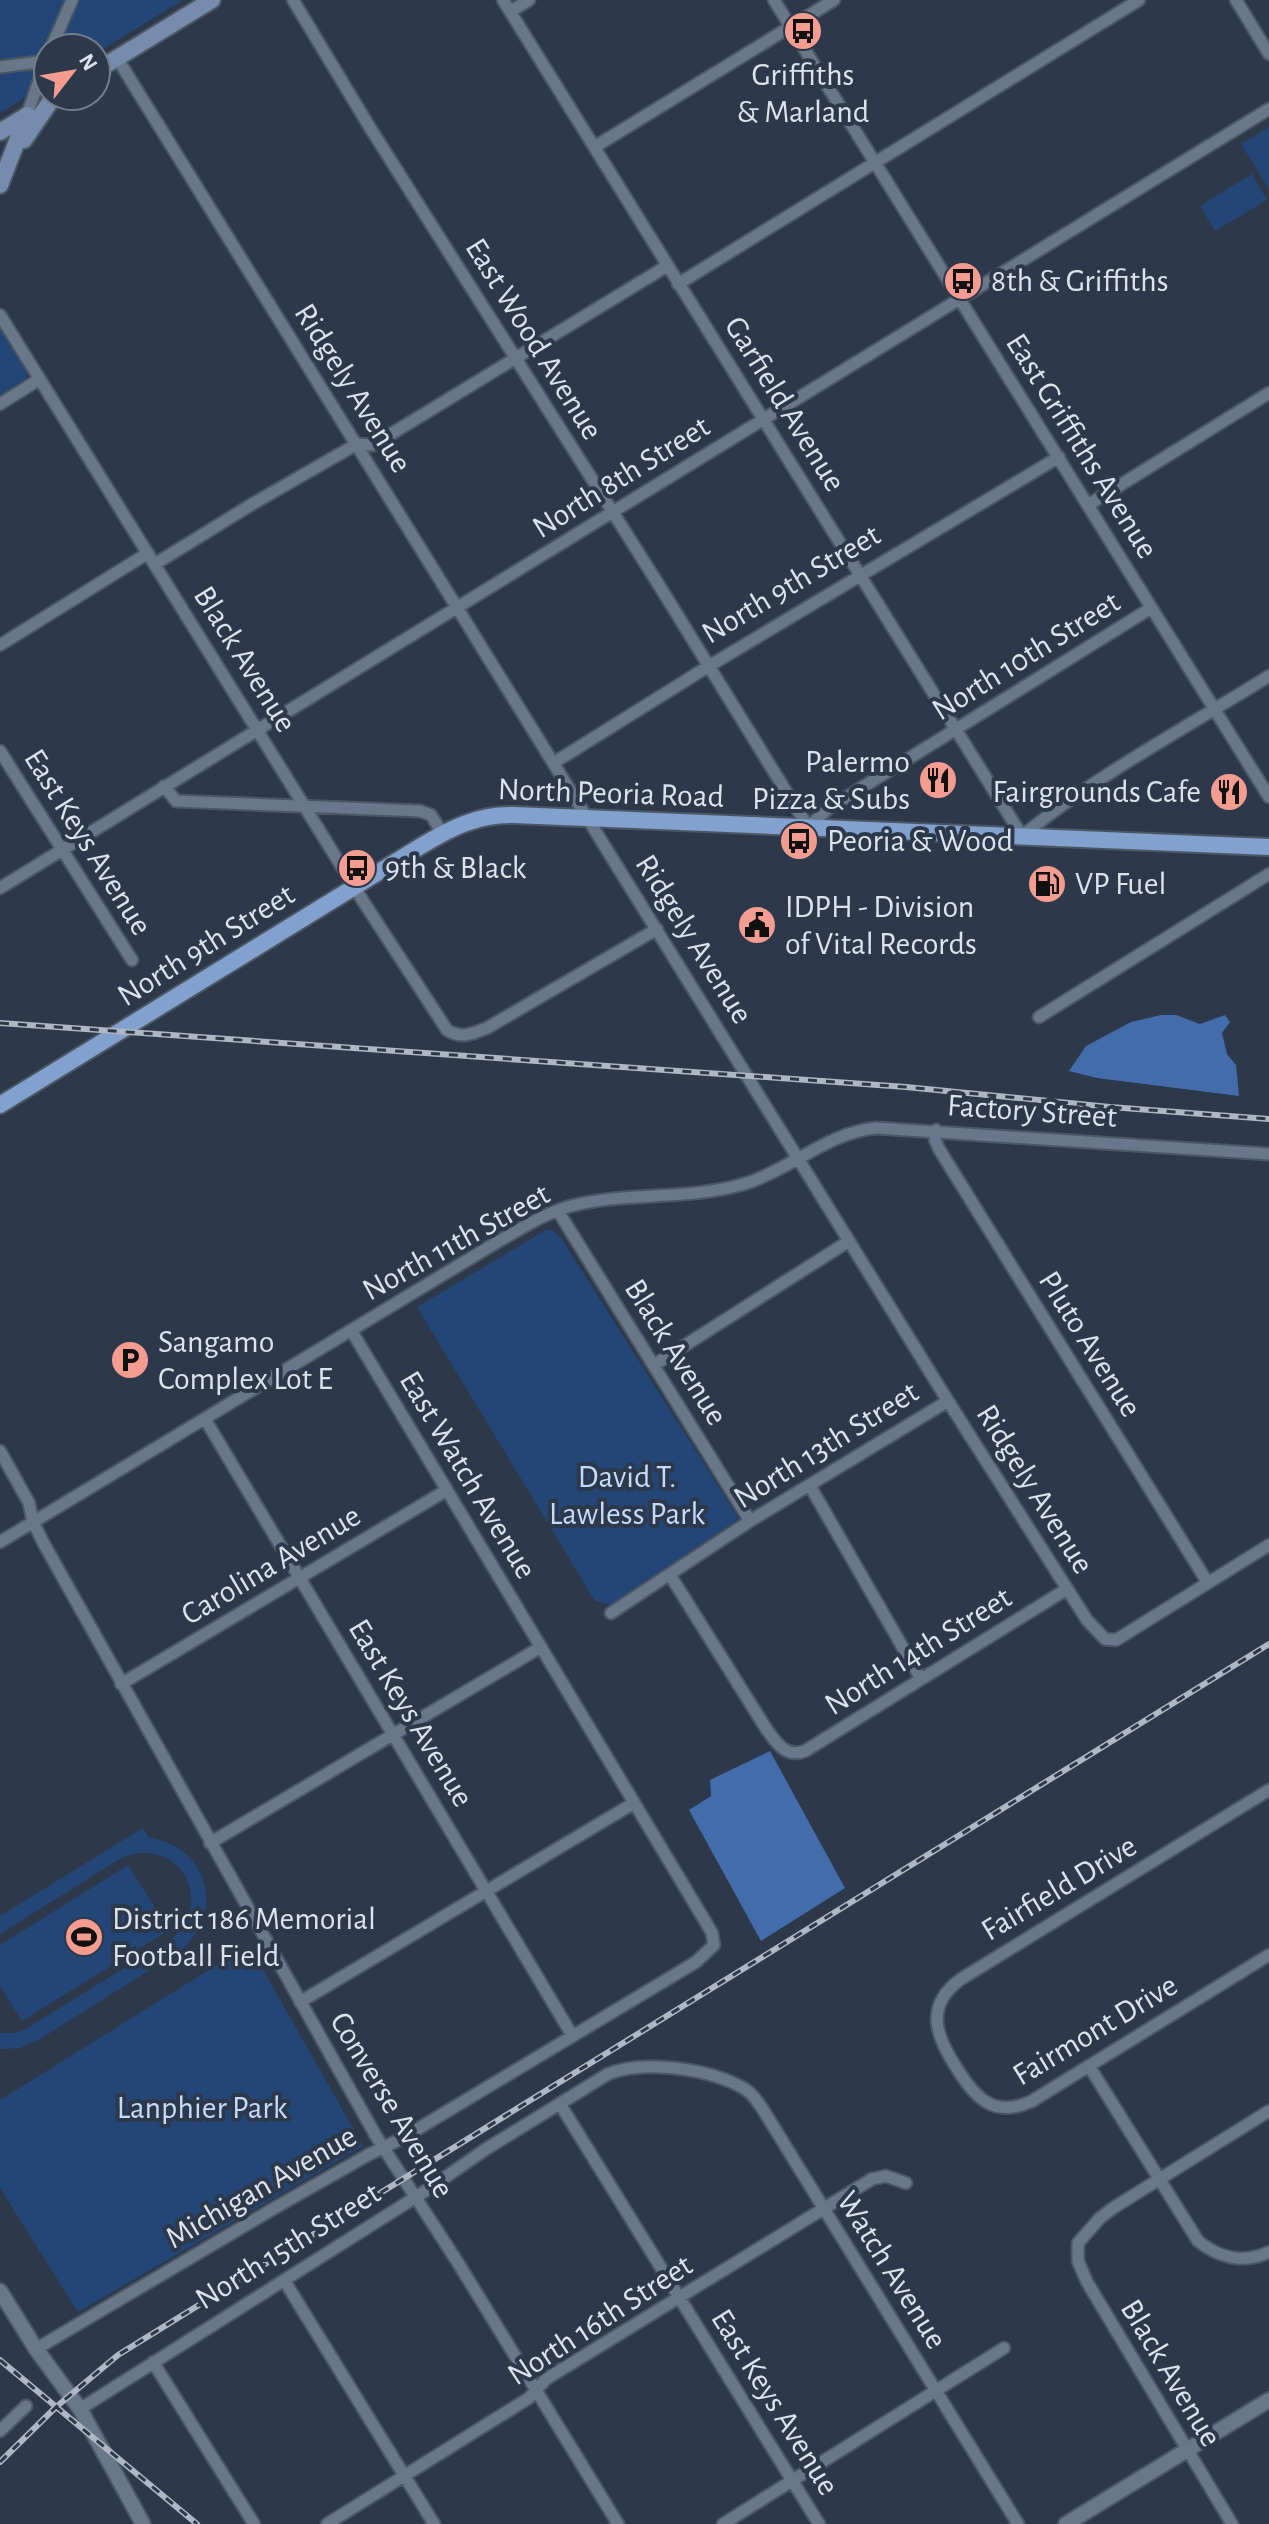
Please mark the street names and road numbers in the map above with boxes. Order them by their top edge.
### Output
street label: East Wood Avenue [459,233,609,445]
street label: Ridgely Avenue [288,298,418,478]
street label: Garfield Avenue [719,311,851,497]
street label: East Griffiths Avenue [1000,328,1164,564]
street label: North 8th Street [527,410,715,544]
street label: North 9th Street [696,518,886,650]
street label: Black Avenue [188,580,302,738]
street label: North 10th Street [927,586,1125,726]
street label: East Keys Avenue [18,743,158,941]
street label: North Peoria Road [497,773,725,813]
street label: Ridgely Avenue [629,849,759,1029]
street label: North 9th Street [112,878,300,1012]
street label: Factory Street [946,1089,1118,1133]
street label: North 11th Street [357,1177,555,1307]
street label: Pluto Avenue [1033,1266,1147,1422]
street label: Black Avenue [619,1273,733,1431]
street label: East Watch Avenue [394,1366,542,1584]
street label: North 13th Street [728,1376,924,1514]
street label: Ridgely Avenue [970,1399,1100,1579]
street label: Carolina Avenue [176,1499,366,1631]
street label: North 14th Street [819,1581,1017,1721]
street label: East Keys Avenue [343,1614,479,1812]
street label: Fairfield Drive [976,1829,1142,1947]
street label: Fairmont Drive [1007,1969,1183,2091]
street label: Converse Avenue [324,2006,460,2204]
street label: Michigan Avenue [160,2120,362,2254]
street label: North 15th Street [190,2177,386,2315]
street label: Watch Avenue [831,2186,953,2354]
street label: North 16th Street [502,2249,698,2391]
street label: Black Avenue [1115,2294,1227,2452]
street label: East Keys Avenue [705,2303,845,2501]

